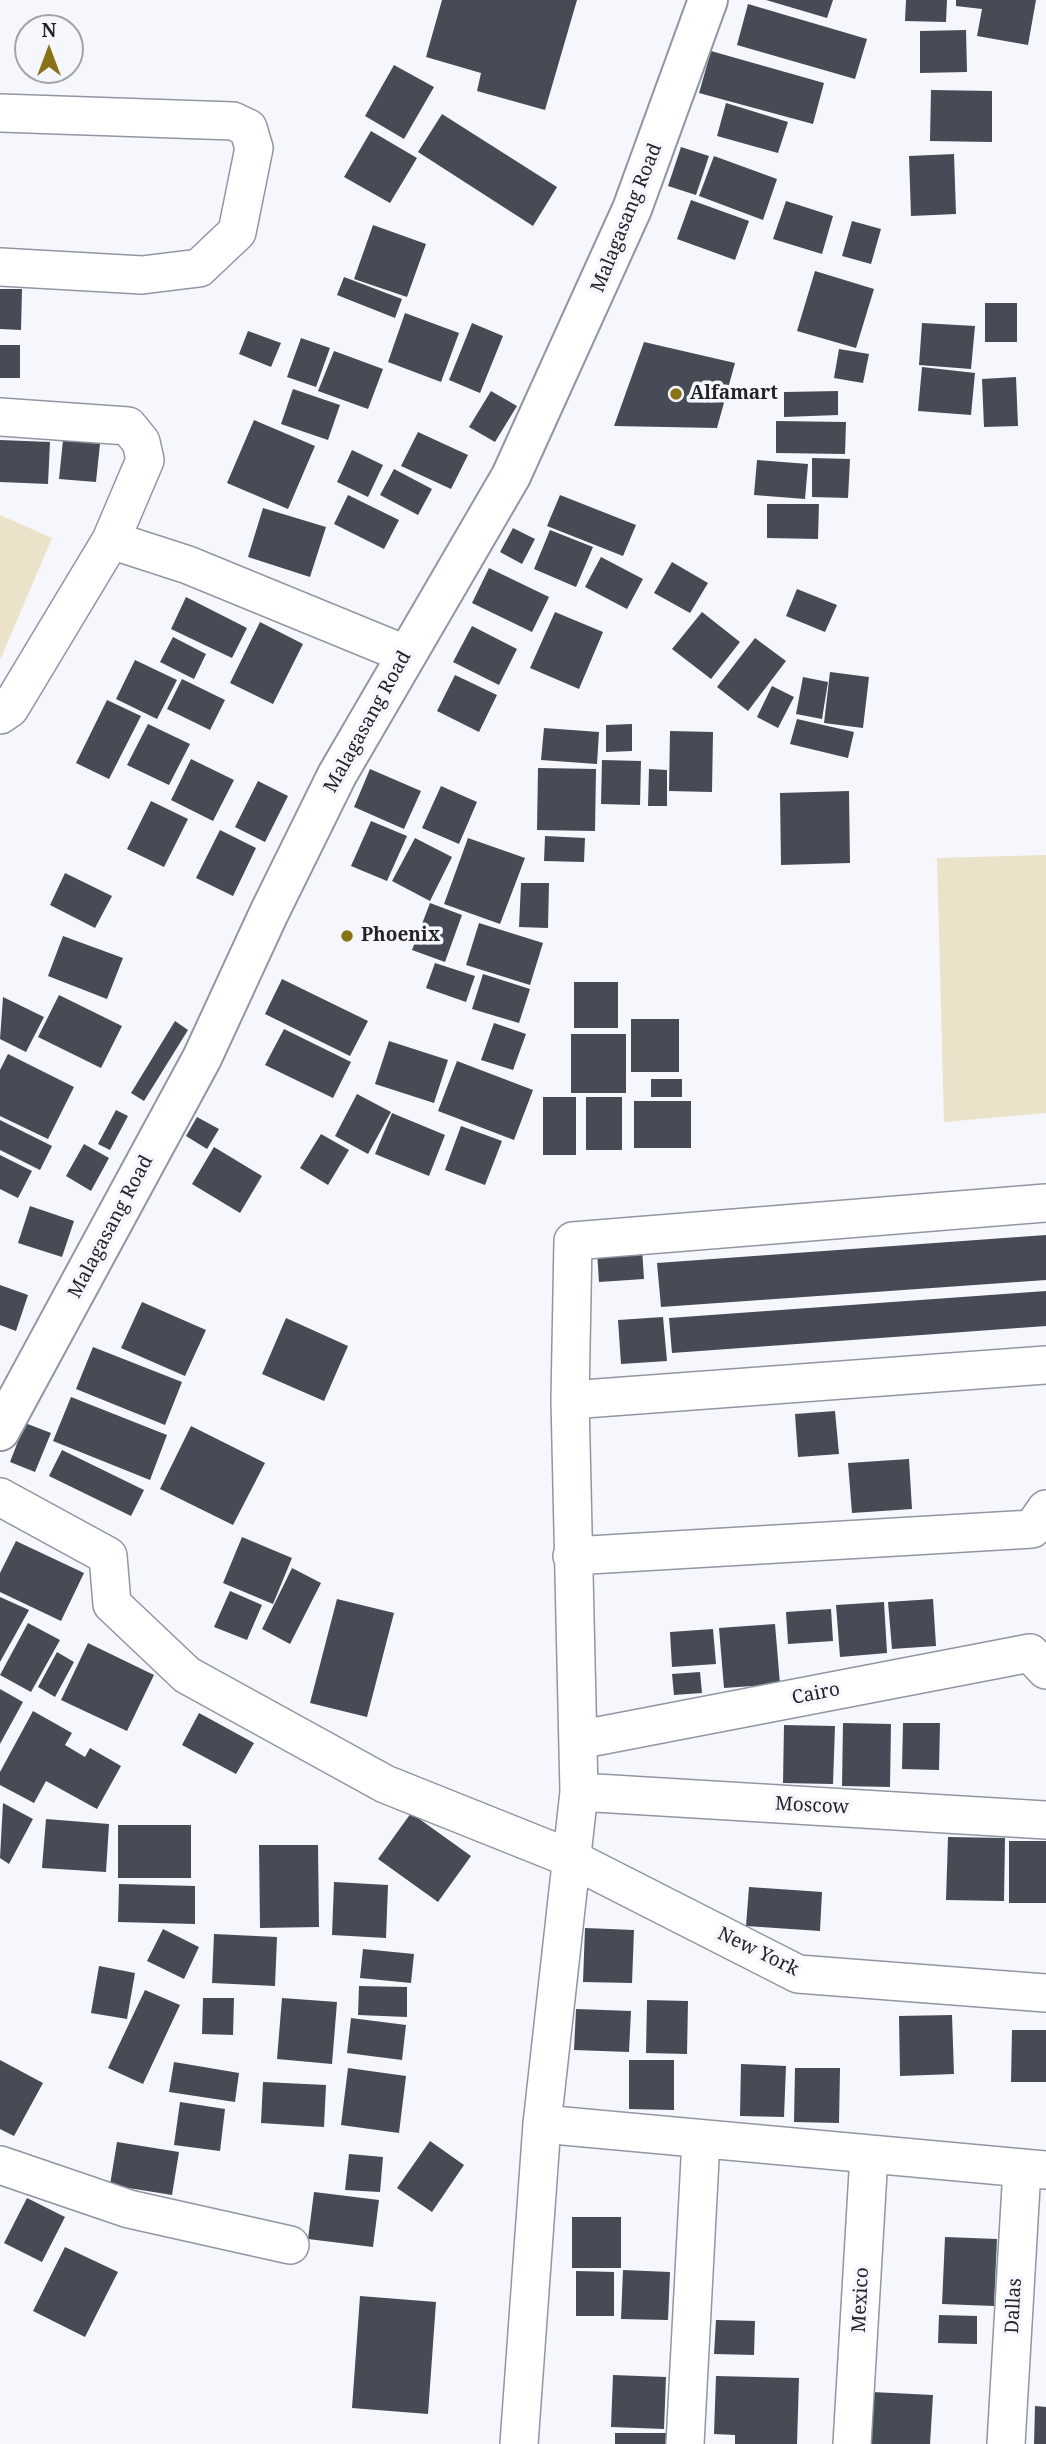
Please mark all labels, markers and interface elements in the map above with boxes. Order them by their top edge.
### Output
north arrow [14,14,84,84]
text: N [42,17,56,43]
street label: Malagasang Road [587,140,667,296]
place label: Alfamart [690,383,778,405]
marker: Alfamart [668,386,684,402]
street label: Malagasang Road [320,647,416,797]
place label: Phoenix [361,925,440,947]
marker: Phoenix [339,928,355,944]
street label: Malagasang Road [64,1152,158,1302]
street label: Cairo [790,1678,842,1710]
street label: Moscow [774,1793,850,1819]
street label: New York [714,1923,802,1981]
street label: Mexico [848,2267,874,2333]
street label: Dallas [1001,2278,1027,2334]

